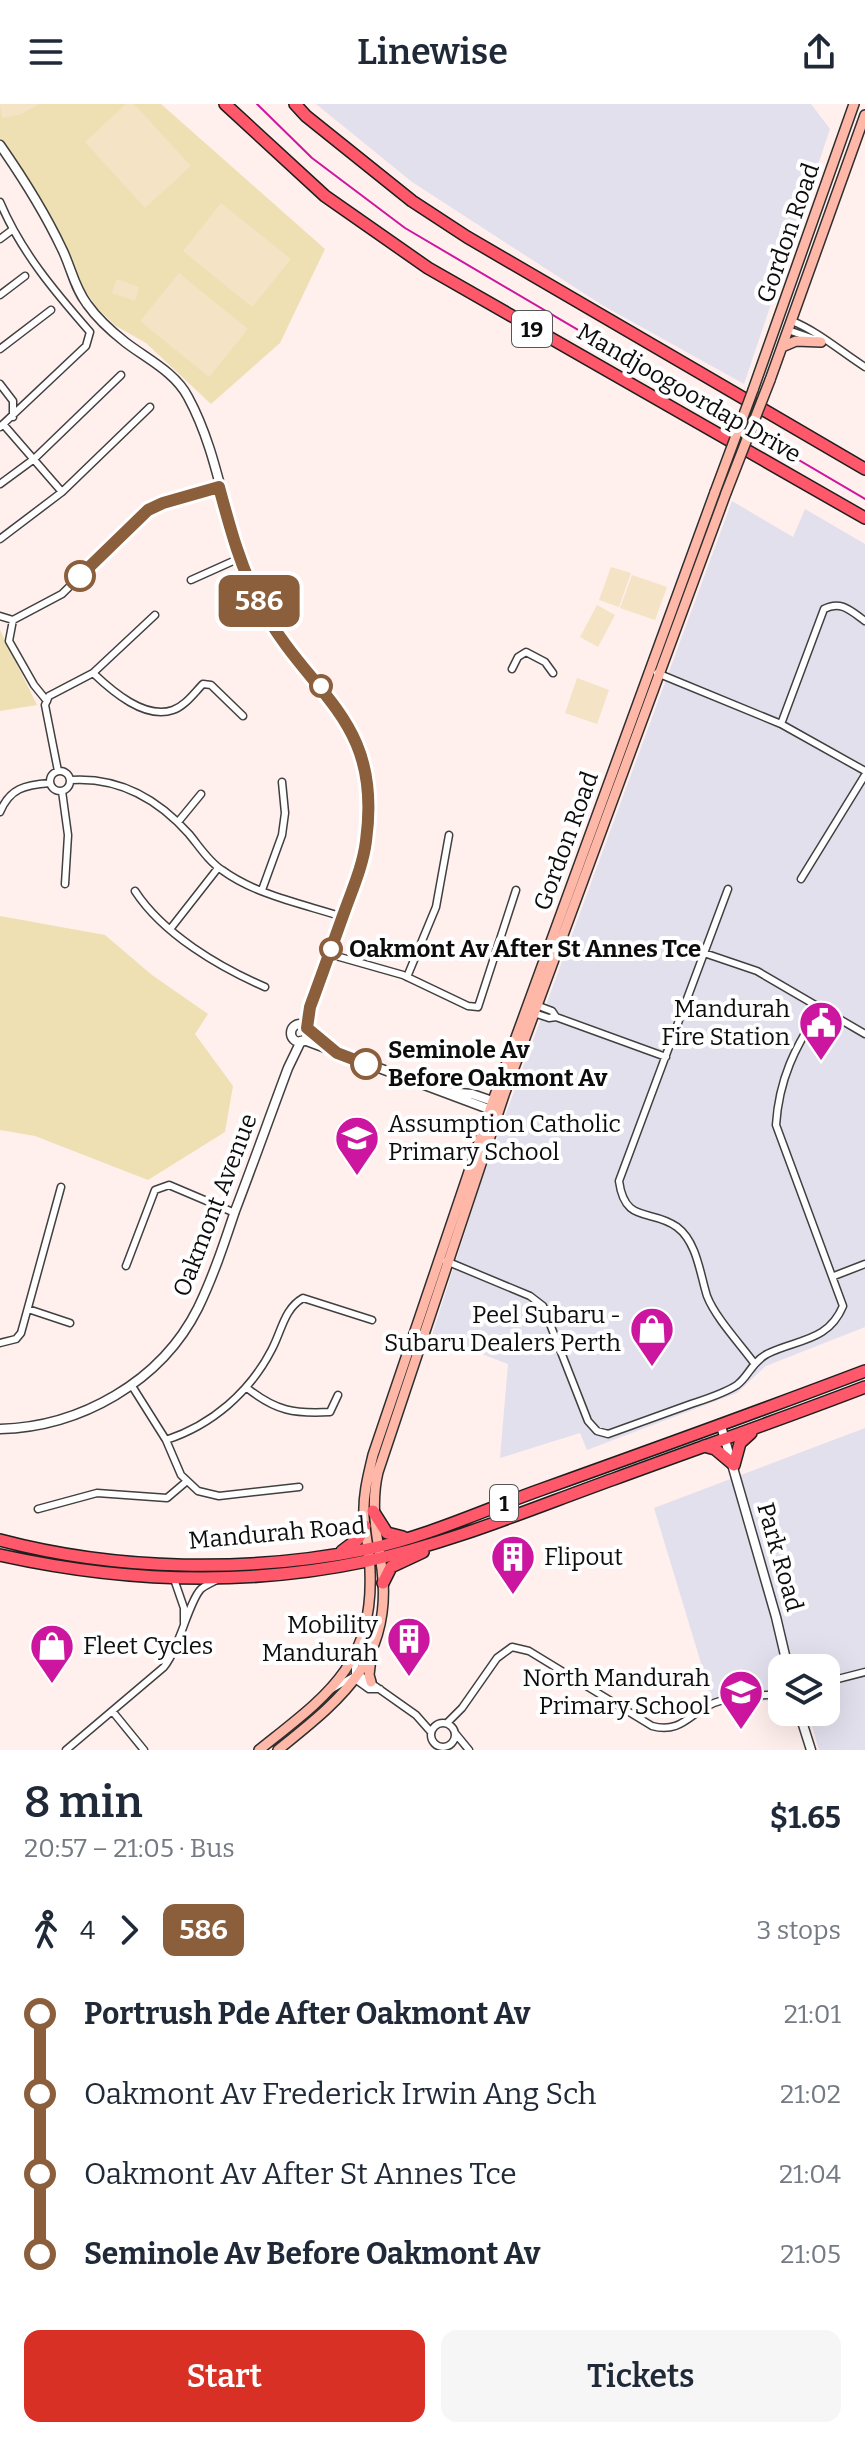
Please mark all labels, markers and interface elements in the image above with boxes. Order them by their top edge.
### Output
icon: menu [24,30,68,74]
text: Linewise [357,30,508,74]
icon: share [797,30,841,74]
street label: Gordon Road [751,159,825,307]
road number: 19 [512,311,552,347]
street label: Mandjoogoordap Drive [572,317,806,469]
unlabelled marker [65,561,95,591]
line badge: 586 [213,575,305,627]
text: 586 [235,584,283,617]
unlabelled marker [310,675,332,697]
street label: Gordon Road [528,768,604,914]
place label: Oakmont Av After St Annes Tce [349,935,701,963]
marker: Oakmont Av After St Annes Tce [320,938,342,960]
place label: Mandurah Fire Station [661,995,790,1051]
public building icon: Mandurah Fire Station [797,999,845,1062]
place label: Seminole Av Before Oakmont Av [388,1036,608,1092]
marker: Seminole Av Before Oakmont Av [351,1049,381,1079]
street label: Oakmont Avenue [167,1110,263,1300]
place label: Assumption Catholic Primary School [388,1110,621,1166]
school or university icon: Assumption Catholic Primary School [333,1114,381,1177]
place label: Peel Subaru - Subaru Dealers Perth [384,1301,621,1357]
shop icon: Peel Subaru - Subaru Dealers Perth [628,1305,676,1368]
road number: 1 [490,1485,518,1521]
street label: Park Road [751,1499,809,1615]
street label: Mandurah Road [187,1511,367,1555]
building icon: Flipout [489,1533,537,1596]
place label: Flipout [544,1543,623,1571]
place label: Mobility Mandurah [262,1611,378,1667]
building icon: Mobility Mandurah [385,1615,433,1678]
shop icon: Fleet Cycles [28,1622,76,1685]
place label: Fleet Cycles [83,1632,213,1660]
map controls [768,1654,840,1726]
button: layers [768,1654,840,1726]
place label: North Mandurah Primary School [522,1664,710,1720]
school or university icon: North Mandurah Primary School [717,1668,765,1731]
text: 8 min [24,1776,143,1829]
text: $1.65 [770,1800,841,1836]
text: 20:57 – 21:05 · Bus [24,1833,235,1864]
icon: walk [24,1908,68,1952]
icon: forward [107,1908,151,1952]
text: 586 [179,1913,228,1946]
text: 4 [80,1915,95,1946]
text: 3 stops [757,1915,841,1946]
text: Portrush Pde After Oakmont Av [84,1996,530,2032]
text: 21:01 [784,1999,841,2030]
text: Oakmont Av Frederick Irwin Ang Sch [84,2076,596,2112]
text: 21:02 [780,2079,841,2110]
text: Oakmont Av After St Annes Tce [84,2156,517,2192]
text: 21:04 [779,2159,841,2190]
text: Seminole Av Before Oakmont Av [84,2236,540,2272]
text: 21:05 [780,2239,841,2270]
button: Start [24,2330,425,2422]
button: Tickets [441,2330,841,2422]

